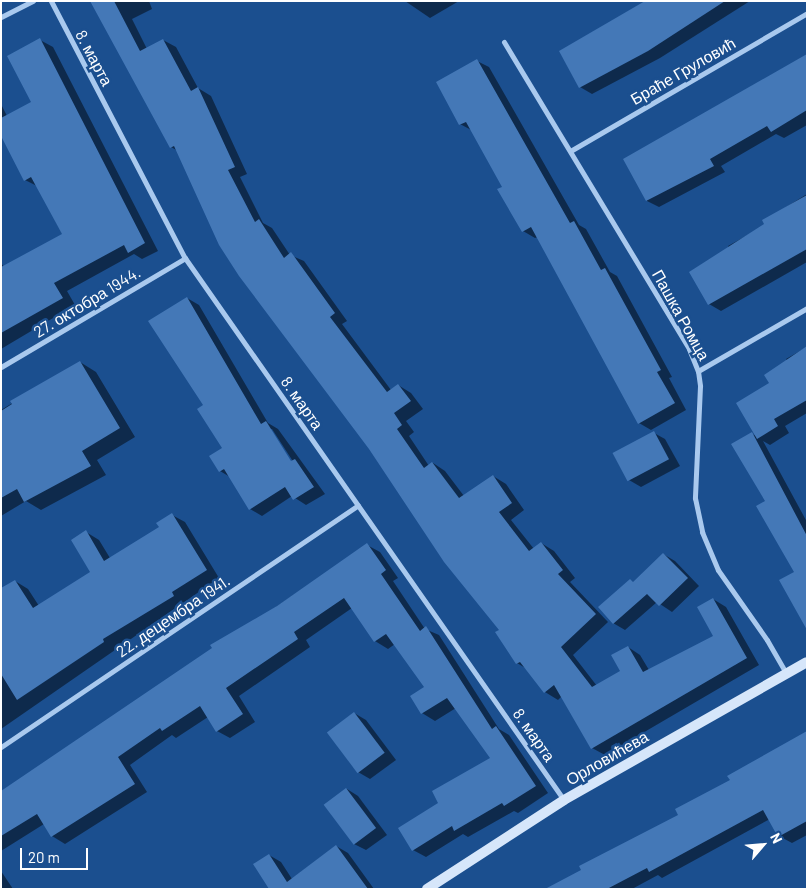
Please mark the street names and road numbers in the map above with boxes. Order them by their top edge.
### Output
street label: 8. марта [71,27,117,89]
street label: Браће Груловић [627,33,739,109]
street label: 27. октобра 1944. [30,263,144,341]
street label: Пашка Ромца [648,266,714,364]
street label: 8. марта [277,373,327,433]
street label: 22. децембра 1941. [112,571,234,661]
street label: 8. марта [509,705,559,765]
street label: Орловићева [563,727,651,789]

